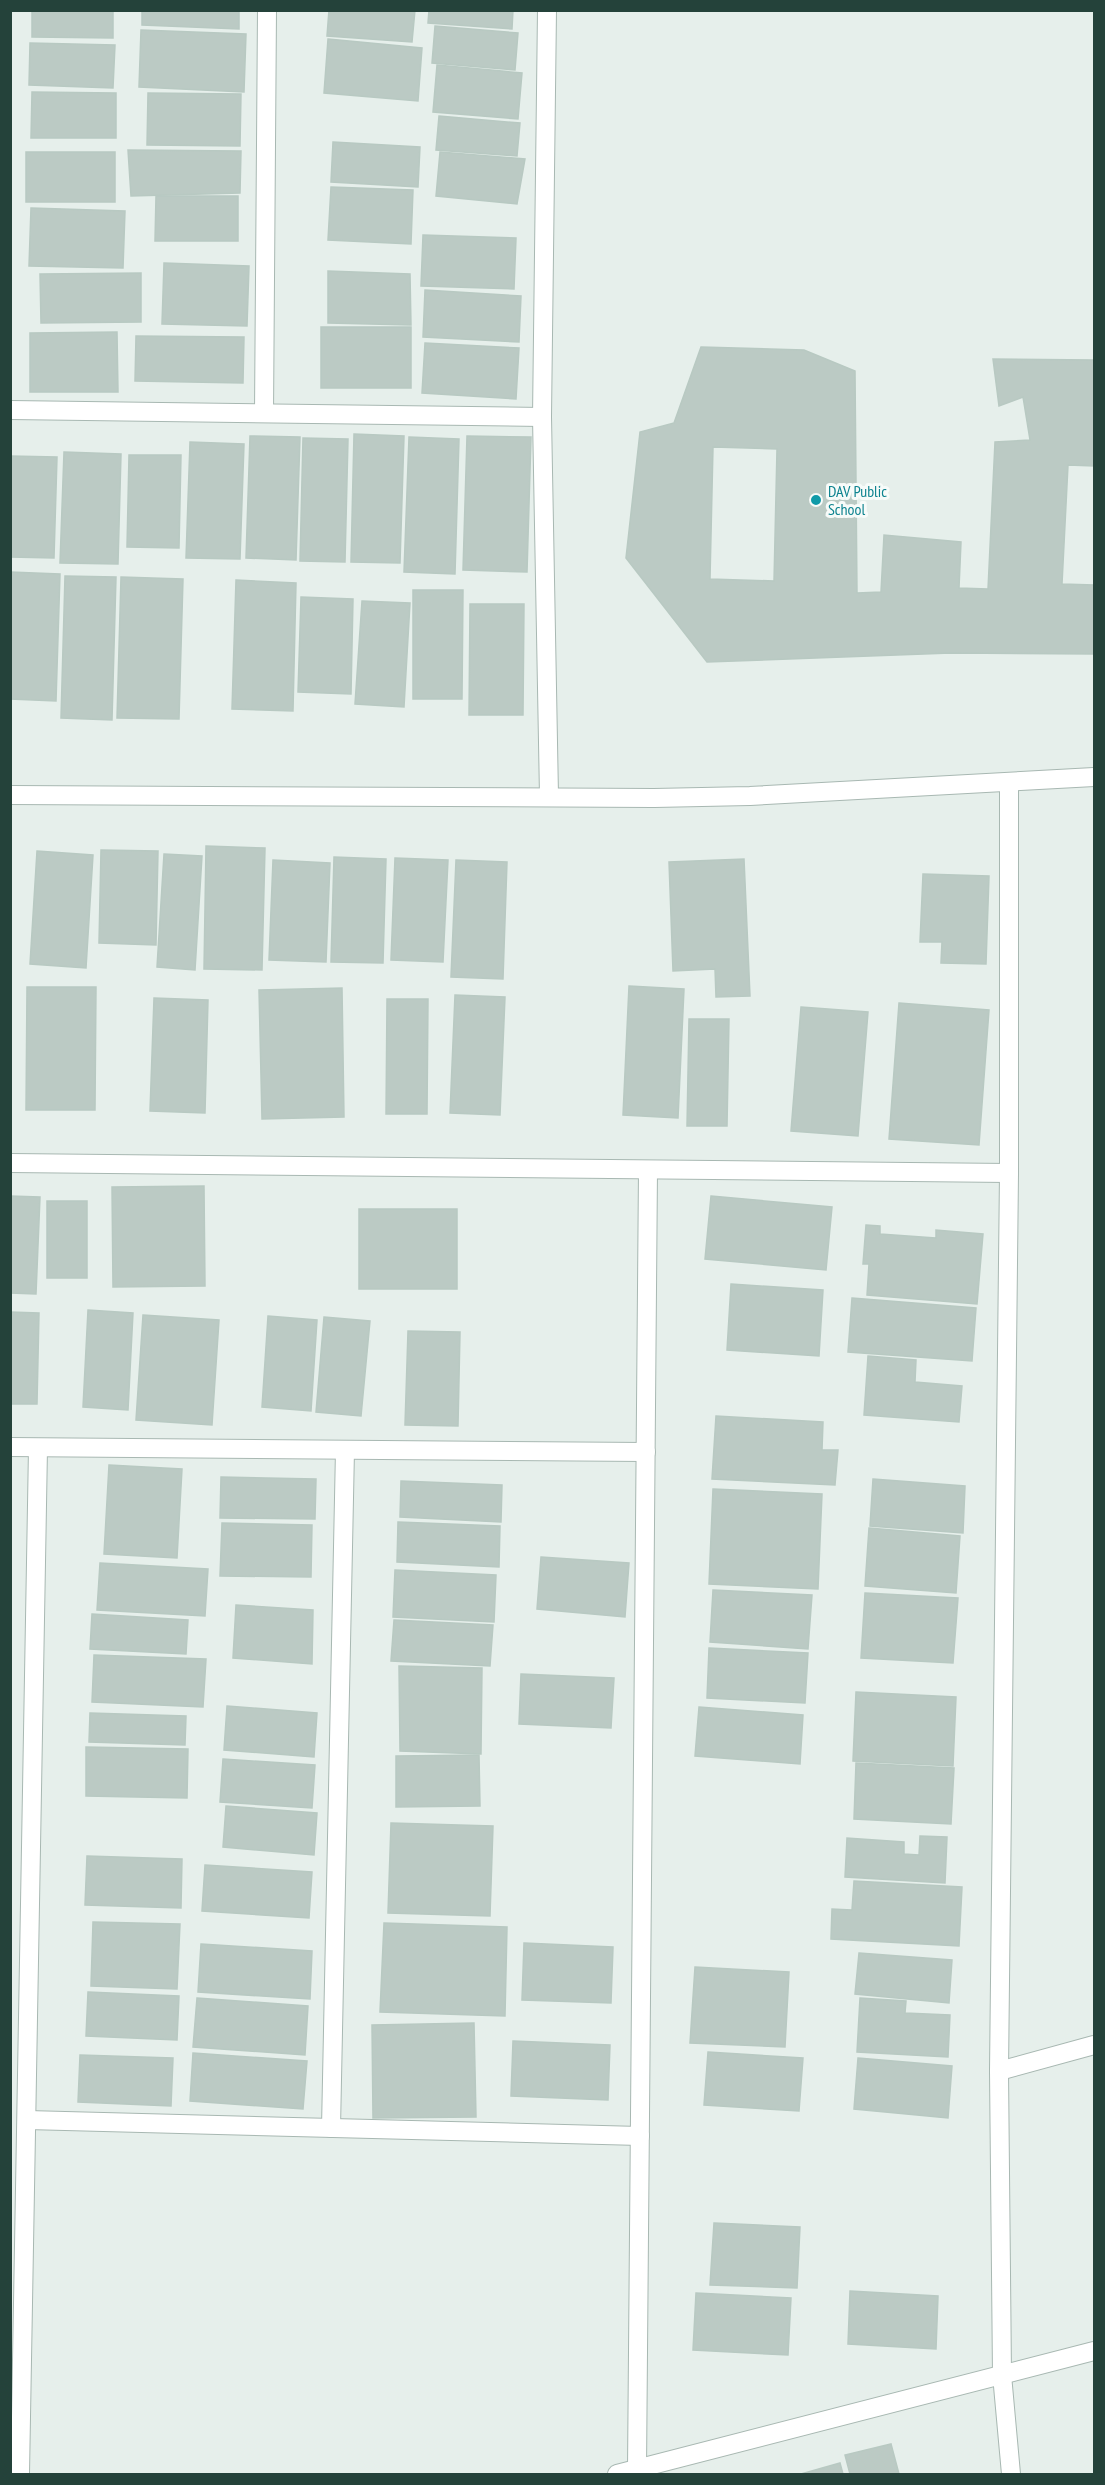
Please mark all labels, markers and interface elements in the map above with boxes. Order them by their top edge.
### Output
place label: DAV Public School [828,481,887,519]
marker: DAV Public School [809,493,823,507]

